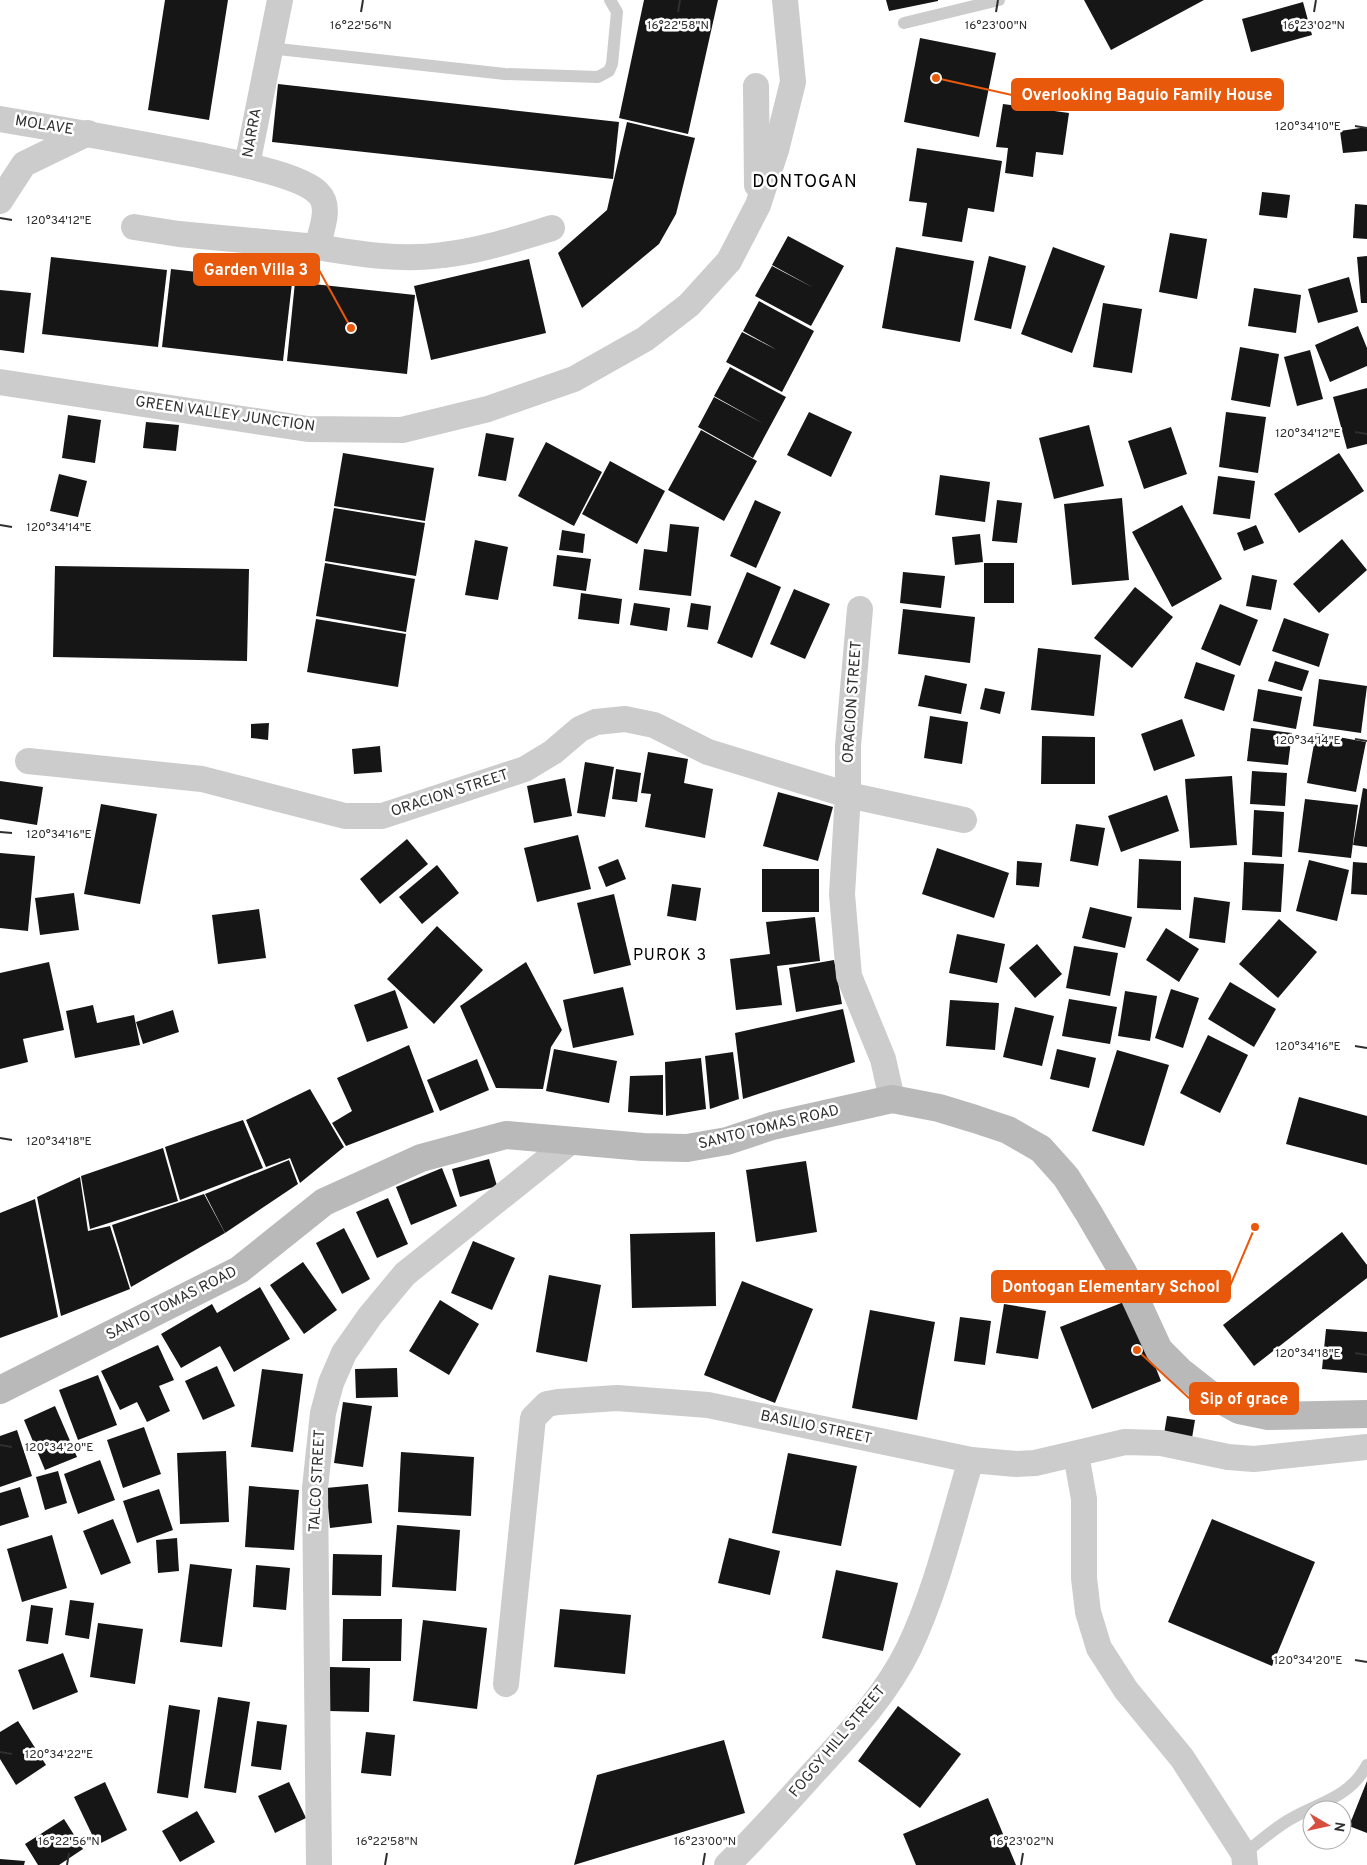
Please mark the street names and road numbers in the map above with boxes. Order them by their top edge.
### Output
street label: NARRA [239,107,267,159]
street label: MOLAVE [13,112,75,140]
street label: GREEN VALLEY JUNCTION [134,393,316,437]
street label: ORACION STREET [839,640,867,764]
street label: ORACION STREET [389,766,511,822]
street label: SANTO TOMAS ROAD [697,1101,841,1155]
street label: SANTO TOMAS ROAD [103,1263,241,1345]
street label: BASILIO STREET [759,1407,873,1449]
street label: TALCO STREET [306,1429,330,1533]
street label: FOGGY HILL STREET [786,1682,890,1802]

